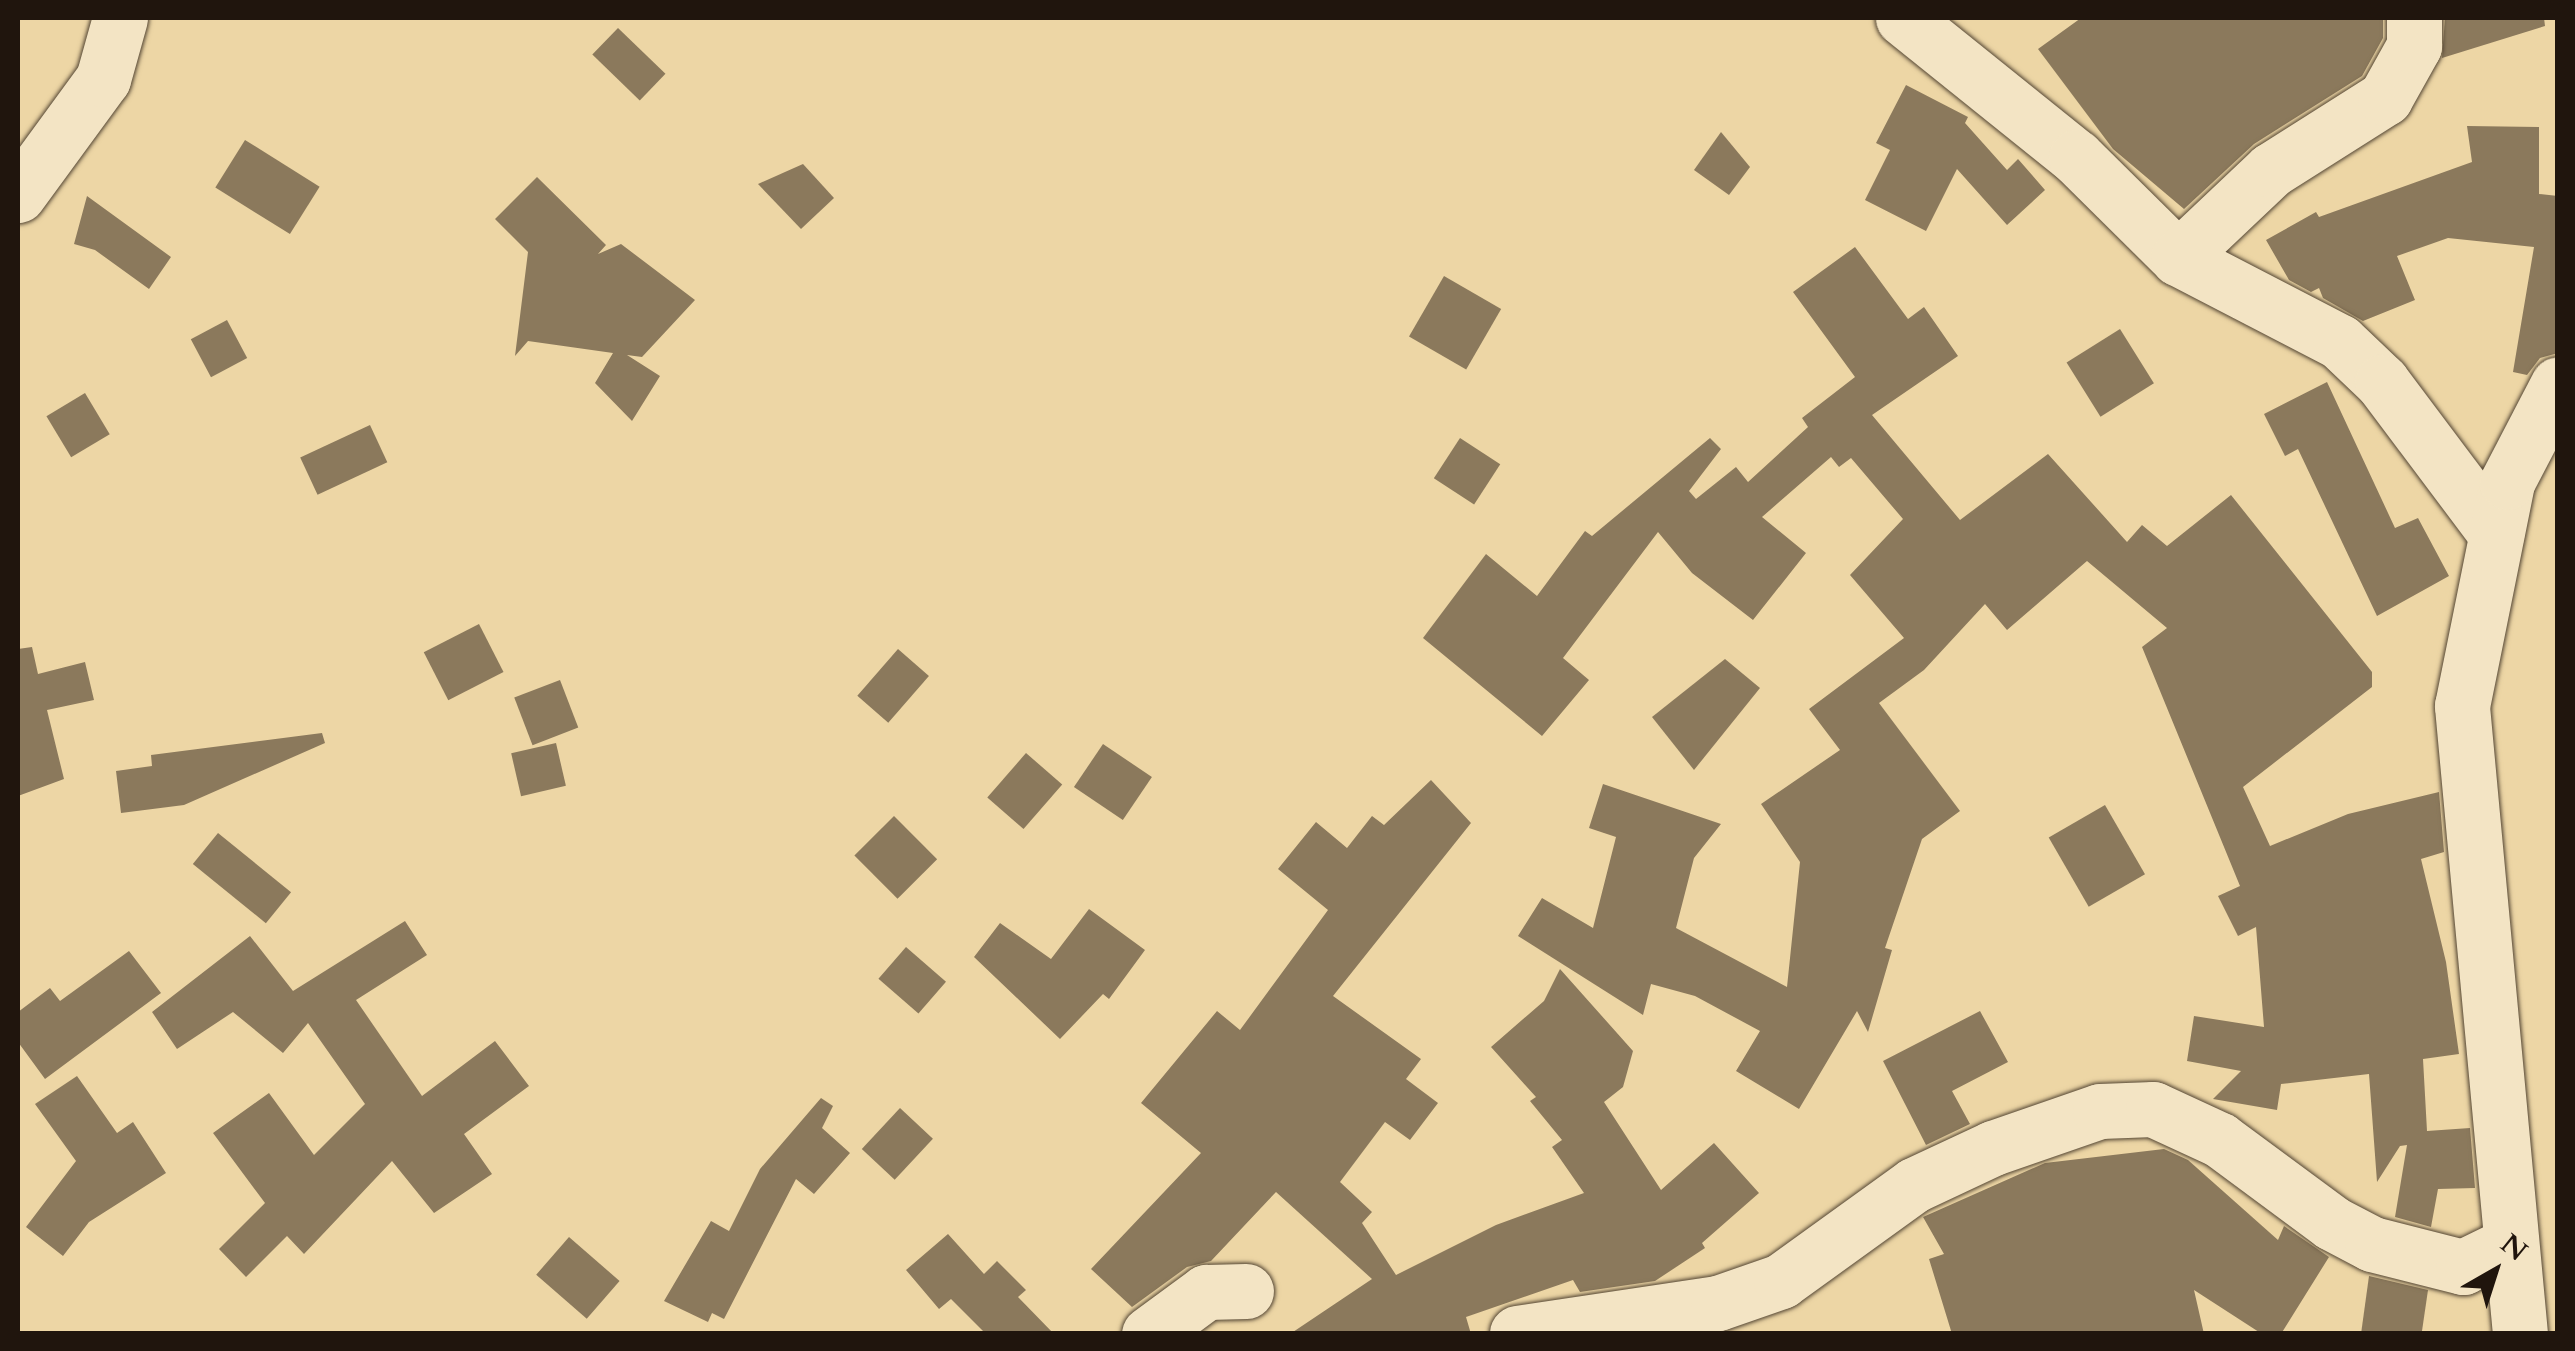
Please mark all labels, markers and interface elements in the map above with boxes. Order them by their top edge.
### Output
north arrow [2445,1221,2545,1321]
text: N [2492,1225,2535,1270]

